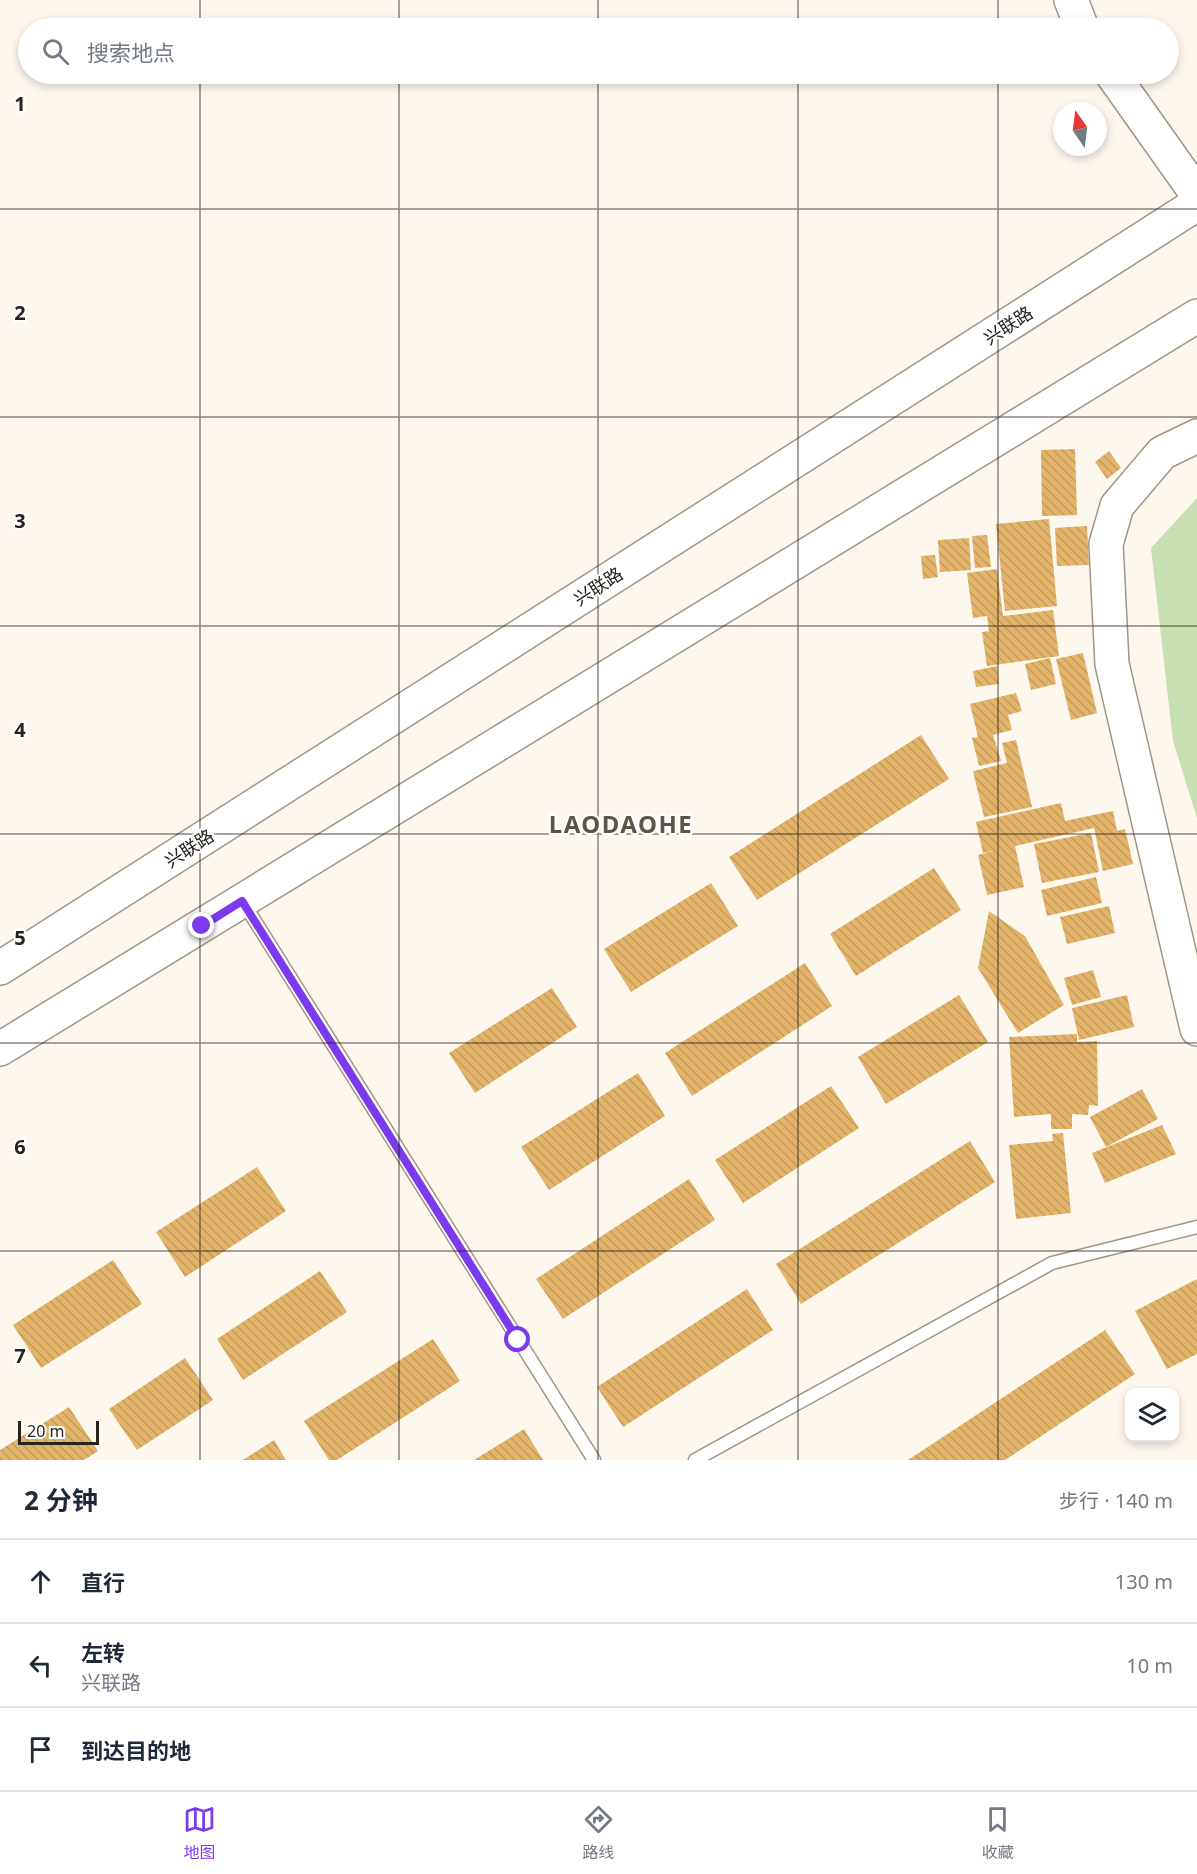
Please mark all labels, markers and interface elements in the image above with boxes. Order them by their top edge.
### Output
search box [18,18,1179,84]
icon: search [39,35,72,68]
text: 搜索地点 [87,37,175,67]
text: 1 [14,90,26,117]
north arrow [1053,102,1107,156]
text: 2 [14,299,26,326]
street label: 兴联路 [979,300,1037,350]
text: 3 [14,507,26,534]
street label: 兴联路 [569,561,627,611]
text: 4 [14,716,26,743]
district label: LAODAOHE [549,807,693,840]
street label: 兴联路 [160,823,218,873]
route end [188,912,214,938]
text: 5 [14,924,26,951]
text: 6 [14,1133,26,1160]
route start [504,1326,530,1352]
text: 7 [14,1342,26,1369]
map controls [1125,1388,1179,1442]
button: layers [1125,1388,1179,1442]
scale bar [18,1418,99,1446]
text: 20 m [27,1420,64,1442]
text: 2 分钟 [24,1482,98,1518]
text: 步行 · 140 m [1059,1487,1173,1514]
icon: ahead [24,1565,57,1598]
text: 直行 [81,1567,125,1597]
text: 130 m [1115,1568,1173,1595]
text: 左转 [81,1637,125,1667]
icon: left [24,1649,57,1682]
text: 10 m [1126,1652,1173,1679]
text: 兴联路 [81,1669,141,1696]
icon: arrive [24,1733,57,1766]
text: 到达目的地 [81,1735,191,1765]
tab: 地图 [183,1803,216,1863]
tab: 路线 [582,1803,615,1863]
tab: 收藏 [981,1803,1014,1863]

